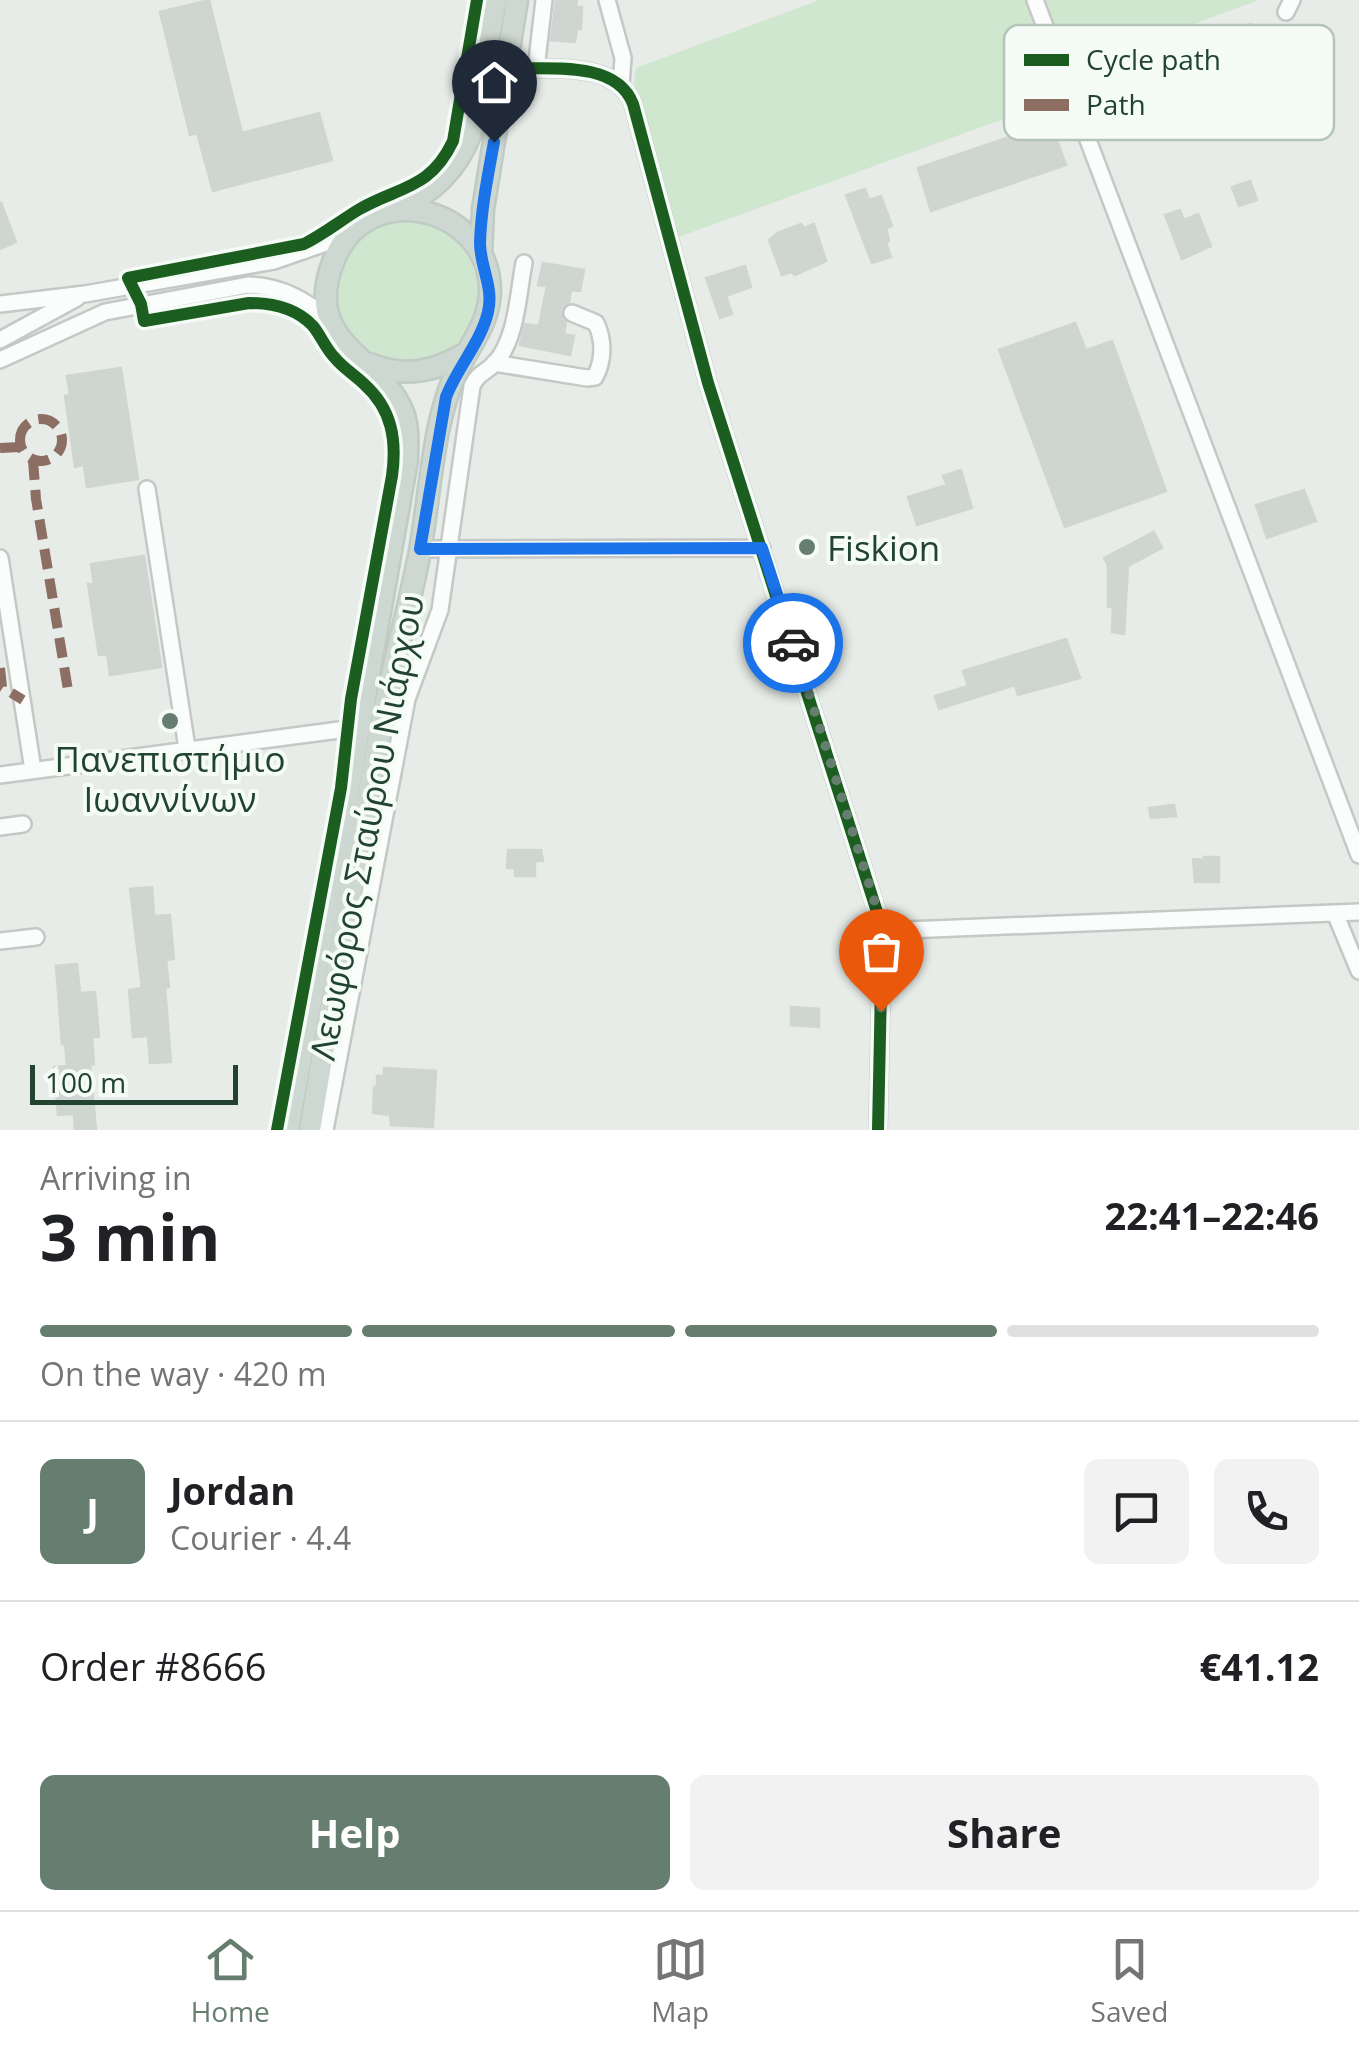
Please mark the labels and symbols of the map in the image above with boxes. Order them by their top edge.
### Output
legend [1004,25,1334,140]
pin [452,40,537,143]
text: Cycle path [1086,40,1221,78]
text: Path [1086,85,1146,123]
place label: Fiskion [827,524,940,571]
marker: Fiskion [796,536,818,558]
street label: Λεωφόρος Σταύρου Νιάρχου [298,590,434,1064]
courier [743,593,843,693]
marker: Πανεπιστήμιο Ιωαννίνων [159,710,181,732]
place label: Πανεπιστήμιο Ιωαννίνων [54,735,286,822]
pin [839,909,924,1012]
scale bar [30,1060,238,1104]

